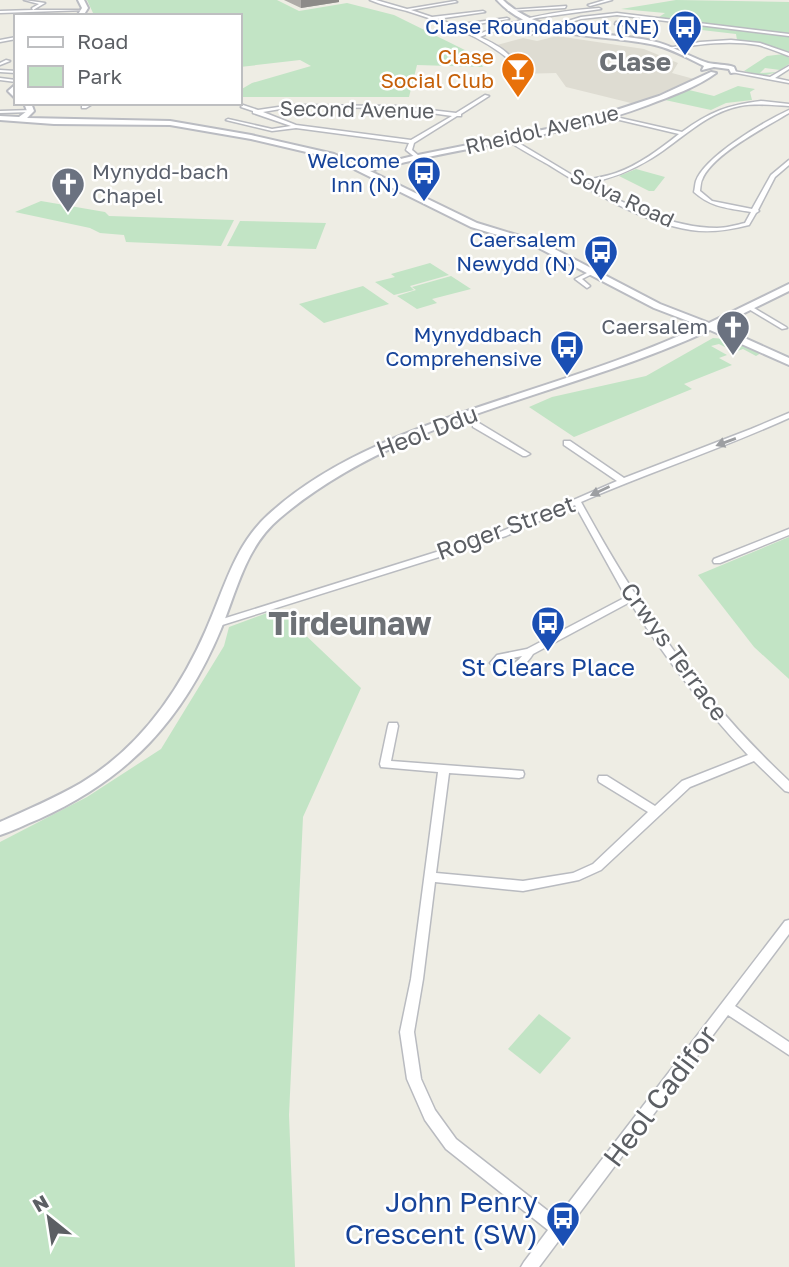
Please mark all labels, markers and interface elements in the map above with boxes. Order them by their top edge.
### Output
bus stop icon: Clase Roundabout (NE) [666,8,704,57]
place label: Clase Roundabout (NE) [425,13,660,39]
legend [14,14,242,105]
text: Road [77,28,128,54]
place label: Clase Social Club [380,43,494,93]
district label: Clase [599,46,671,77]
bar icon: Clase Social Club [499,50,537,99]
text: Park [77,63,123,89]
street label: Second Avenue [279,95,435,123]
street label: Rheidol Avenue [463,99,621,159]
place label: Welcome Inn (N) [307,147,400,197]
bus stop icon: Welcome Inn (N) [405,154,443,203]
place label: Mynydd-bach Chapel [92,158,229,208]
street label: Solva Road [566,162,679,233]
church icon: Mynydd-bach Chapel [49,165,87,214]
place label: Caersalem Newydd (N) [456,226,576,276]
bus stop icon: Caersalem Newydd (N) [582,233,620,282]
church icon: Caersalem [714,308,752,357]
place label: Caersalem [601,313,708,339]
place label: Mynyddbach Comprehensive [385,321,542,371]
bus stop icon: Mynyddbach Comprehensive [548,328,586,377]
street label: Heol Ddu [372,398,481,463]
one-way arrow [716,437,737,448]
one-way arrow [590,486,610,497]
street label: Roger Street [432,488,579,565]
street label: Crwys Terrace [615,576,735,726]
district label: Tirdeunaw [268,604,432,642]
bus stop icon: St Clears Place [529,604,567,653]
place label: St Clears Place [461,652,635,681]
street label: Heol Cadifor [596,1019,723,1173]
north arrow [14,1183,84,1253]
place label: John Penry Crescent (SW) [345,1185,538,1250]
text: N [28,1189,52,1216]
bus stop icon: John Penry Crescent (SW) [544,1199,582,1248]

